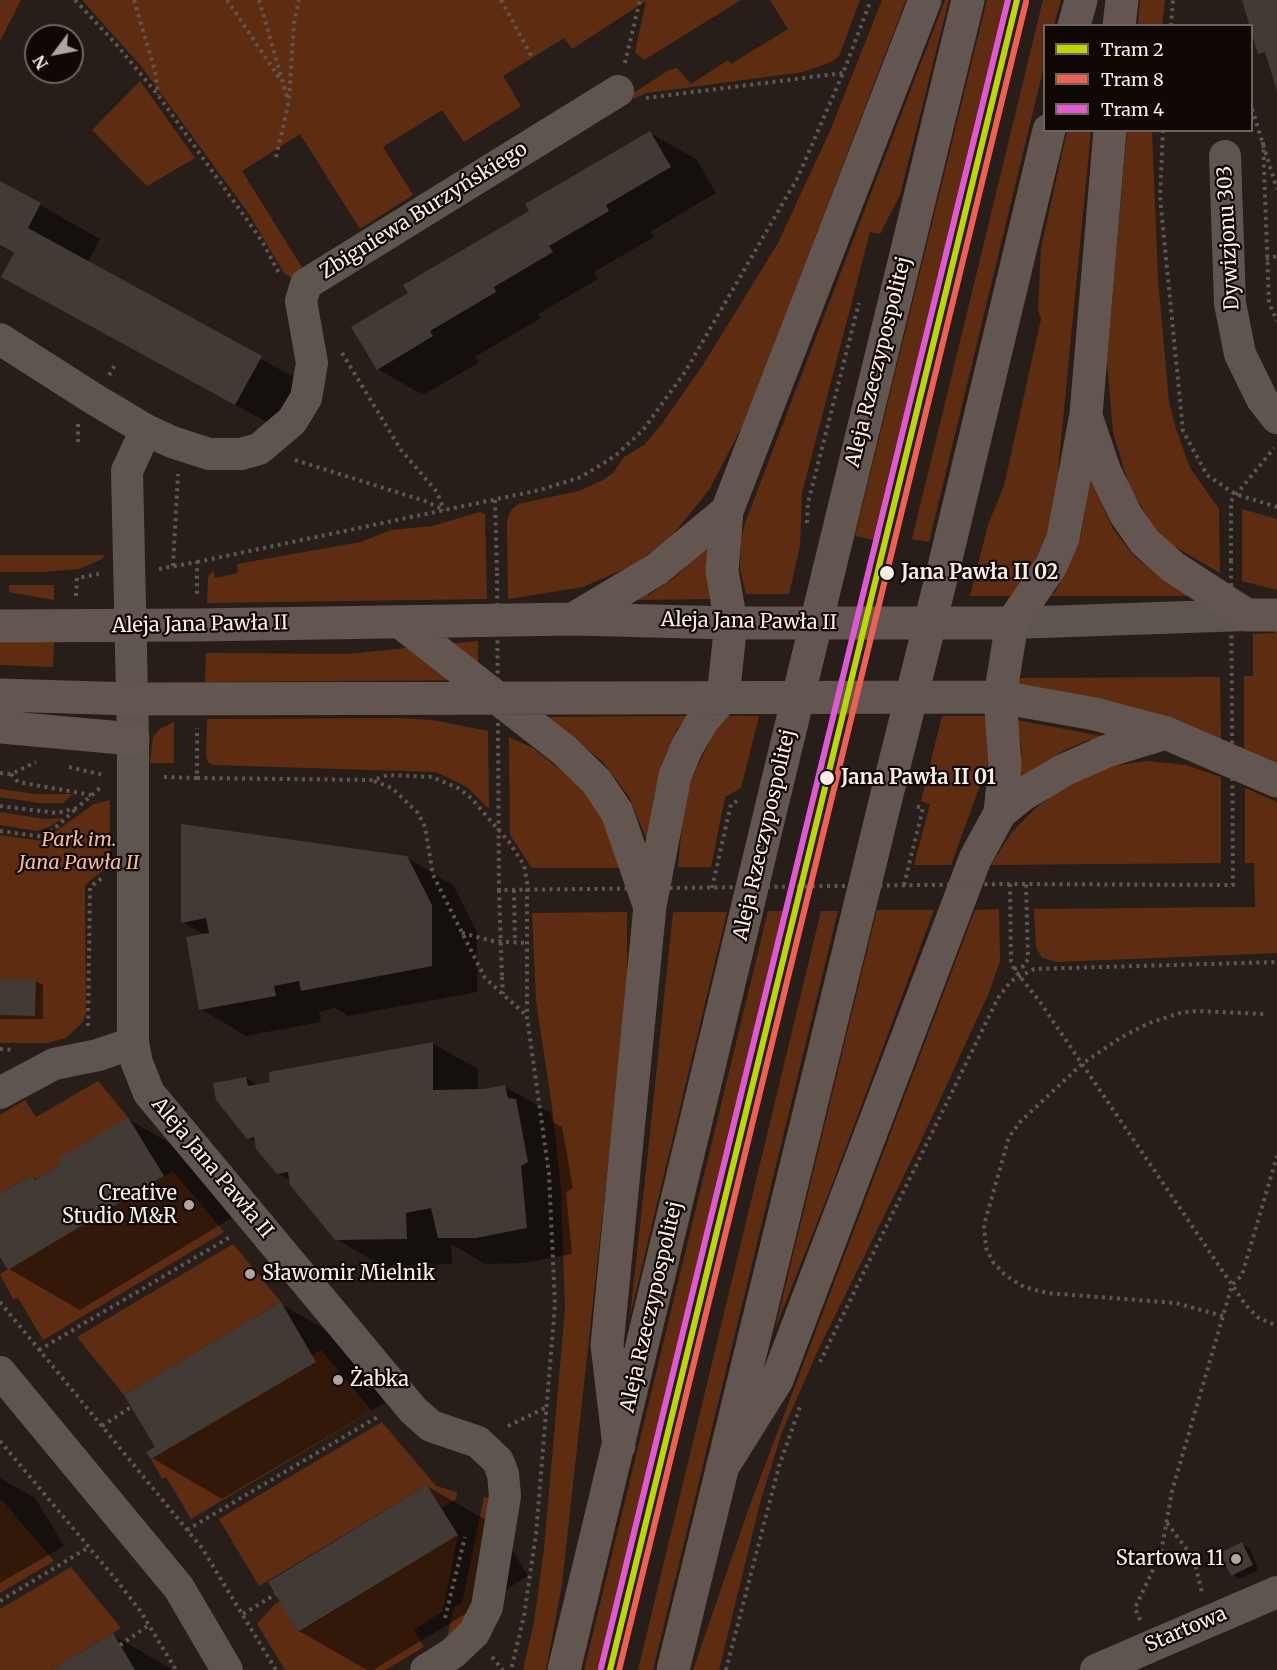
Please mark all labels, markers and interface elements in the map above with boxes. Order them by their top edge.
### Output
north arrow [24,24,84,84]
legend [1043,24,1253,132]
text: Tram 2 [1101,38,1164,61]
text: N [29,52,52,73]
text: Tram 8 [1101,68,1164,91]
text: Tram 4 [1101,98,1164,121]
street label: Zbigniewa Burzyńskiego [316,137,532,285]
street label: Dywizjonu 303 [1213,165,1245,311]
street label: Aleja Rzeczypospolitej [841,254,917,470]
place label: Jana Pawła II 02 [901,561,1058,585]
marker: Jana Pawła II 02 [878,564,896,582]
street label: Aleja Jana Pawła II [661,608,837,636]
street label: Aleja Jana Pawła II [112,611,288,639]
street label: Aleja Rzeczypospolitej [729,727,801,943]
place label: Jana Pawła II 01 [841,766,996,790]
marker: Jana Pawła II 01 [818,769,836,787]
park label: Park im. Jana Pawła II [19,828,139,875]
street label: Aleja Jana Pawła II [146,1093,278,1243]
place label: Creative Studio M&R [62,1182,177,1229]
marker: Creative Studio M&R [182,1198,196,1212]
street label: Aleja Rzeczypospolitej [616,1199,688,1415]
place label: Sławomir Mielnik [262,1262,435,1286]
marker: Sławomir Mielnik [243,1267,257,1281]
place label: Żabka [350,1368,409,1392]
marker: Żabka [331,1373,345,1387]
place label: Startowa 11 [1116,1547,1224,1571]
marker: Startowa 11 [1229,1552,1243,1566]
street label: Startowa [1142,1602,1230,1658]

